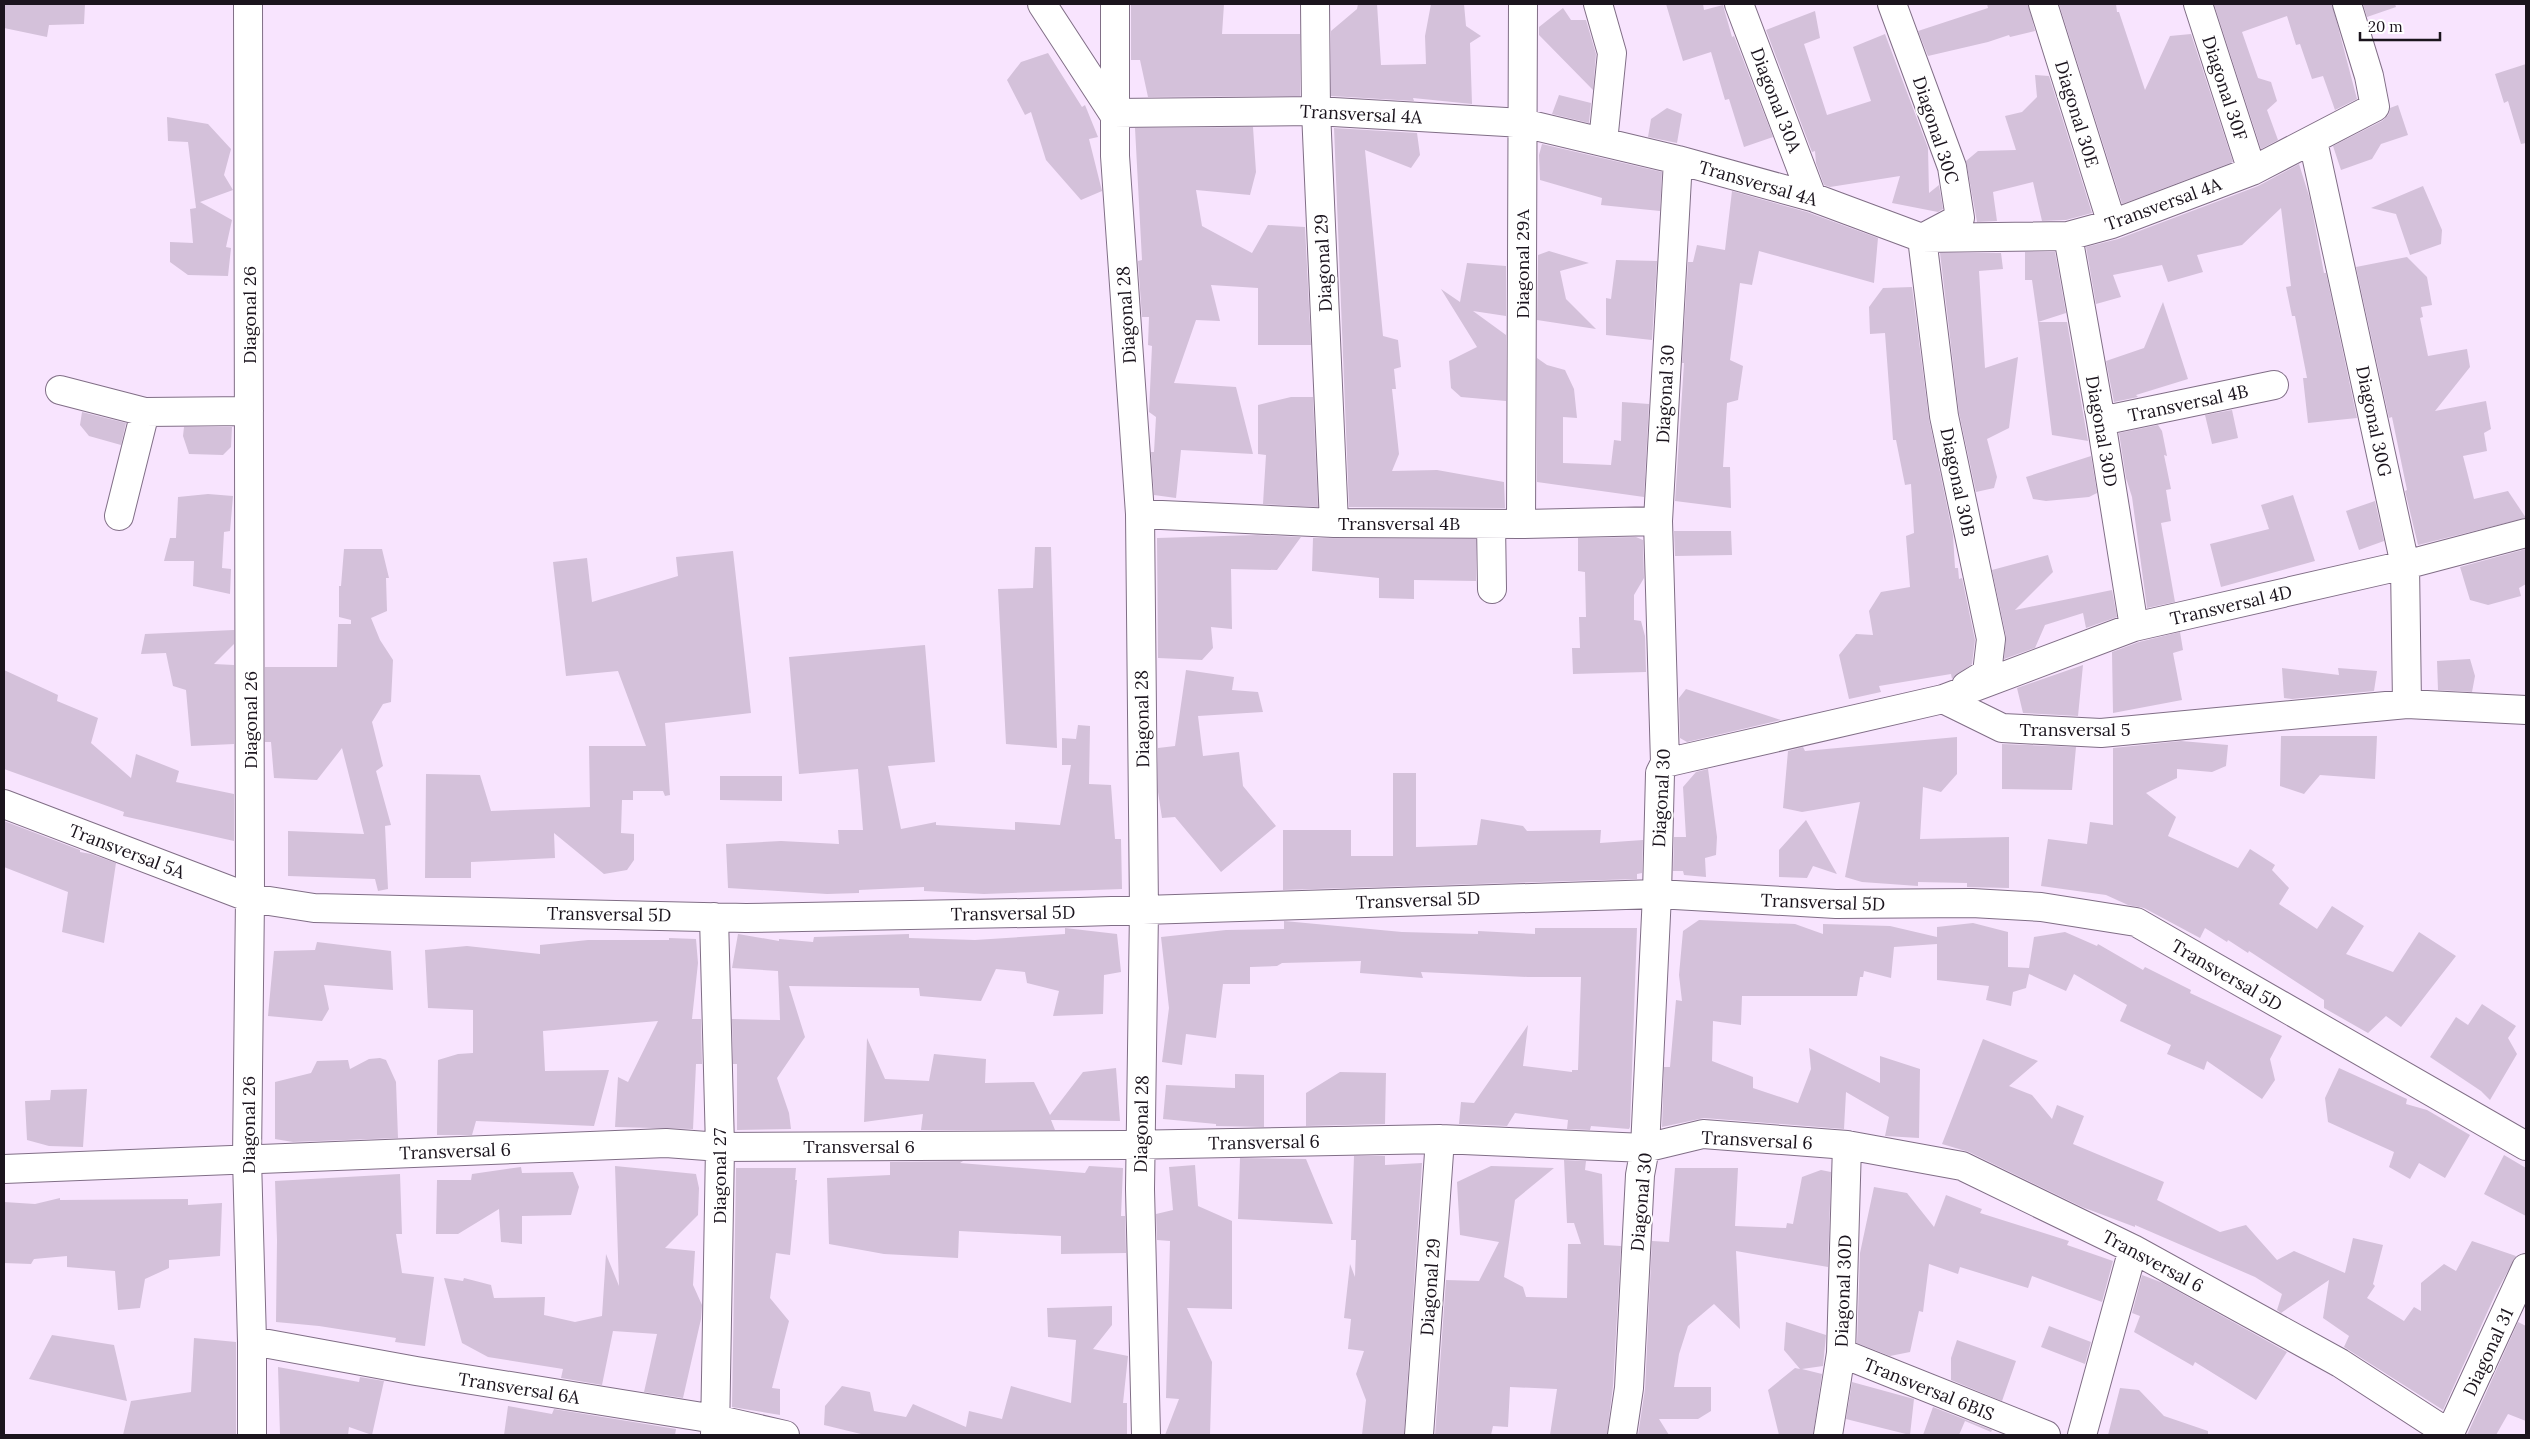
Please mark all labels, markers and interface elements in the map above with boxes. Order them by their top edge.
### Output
scale bar [2360,10,2440,42]
text: 20 m [2368,17,2403,36]
street label: Diagonal 30F [2197,33,2253,144]
street label: Diagonal 30A [1745,44,1807,156]
street label: Diagonal 30E [2050,58,2104,170]
street label: Diagonal 30C [1908,73,1964,187]
street label: Transversal 4A [1299,99,1423,129]
street label: Transversal 4A [1696,155,1821,211]
street label: Transversal 4A [2102,172,2225,236]
street label: Diagonal 29A [1511,209,1534,319]
street label: Diagonal 29 [1309,213,1337,313]
street label: Diagonal 28 [1111,265,1141,365]
street label: Diagonal 26 [238,266,261,364]
street label: Diagonal 30 [1651,344,1679,444]
street label: Diagonal 30G [2351,363,2397,479]
street label: Diagonal 30D [2081,374,2123,488]
street label: Transversal 4B [2126,379,2250,427]
street label: Diagonal 30B [1935,426,1981,538]
street label: Transversal 4B [1338,512,1460,535]
street label: Transversal 4D [2168,580,2294,630]
street label: Diagonal 28 [1130,670,1154,768]
street label: Diagonal 26 [239,671,262,769]
street label: Transversal 5 [2019,718,2131,741]
street label: Diagonal 30 [1647,748,1675,848]
street label: Transversal 5A [66,818,189,884]
street label: Transversal 5D [1355,886,1481,914]
street label: Transversal 5D [1760,888,1886,916]
street label: Transversal 5D [951,900,1075,926]
street label: Transversal 5D [547,901,671,927]
street label: Transversal 5D [2167,934,2287,1016]
street label: Diagonal 28 [1129,1075,1153,1173]
street label: Diagonal 26 [237,1076,260,1174]
street label: Transversal 6 [1701,1126,1813,1154]
street label: Diagonal 27 [708,1128,731,1224]
street label: Transversal 6 [1208,1130,1320,1154]
street label: Transversal 6 [803,1135,915,1158]
street label: Transversal 6 [399,1138,511,1164]
street label: Diagonal 30 [1625,1152,1657,1252]
street label: Transversal 6 [2098,1225,2208,1297]
street label: Diagonal 30D [1830,1234,1856,1348]
street label: Diagonal 29 [1415,1237,1445,1337]
street label: Diagonal 31 [2458,1304,2518,1400]
street label: Transversal 6BIS [1860,1352,1998,1426]
street label: Transversal 6A [456,1367,582,1409]

